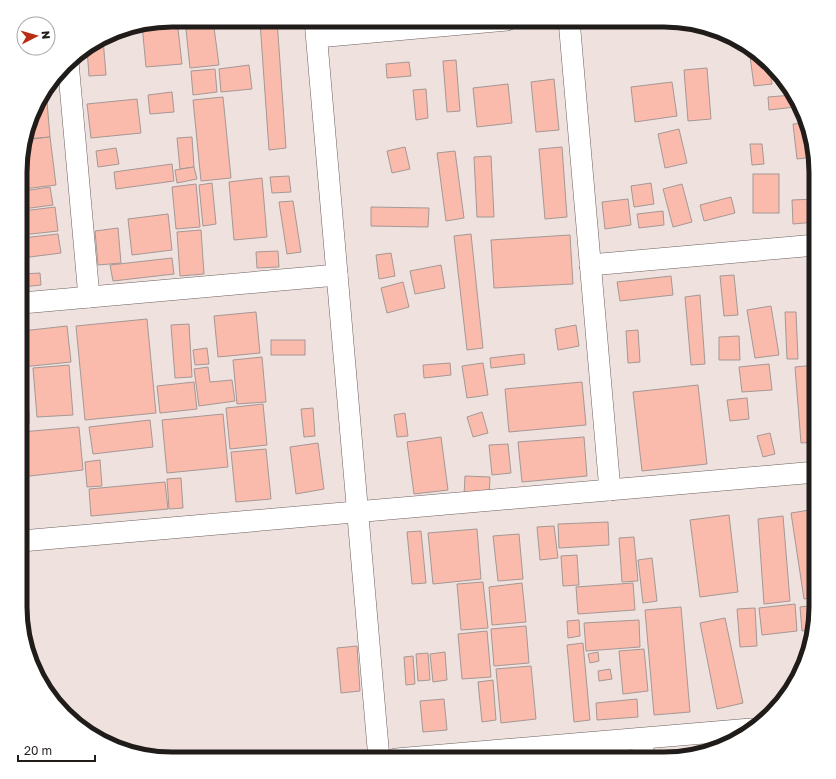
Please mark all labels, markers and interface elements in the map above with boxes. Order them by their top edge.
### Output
north arrow [16,16,56,56]
text: N [40,30,53,40]
scale bar [18,737,95,763]
text: 20 m [24,743,52,758]

